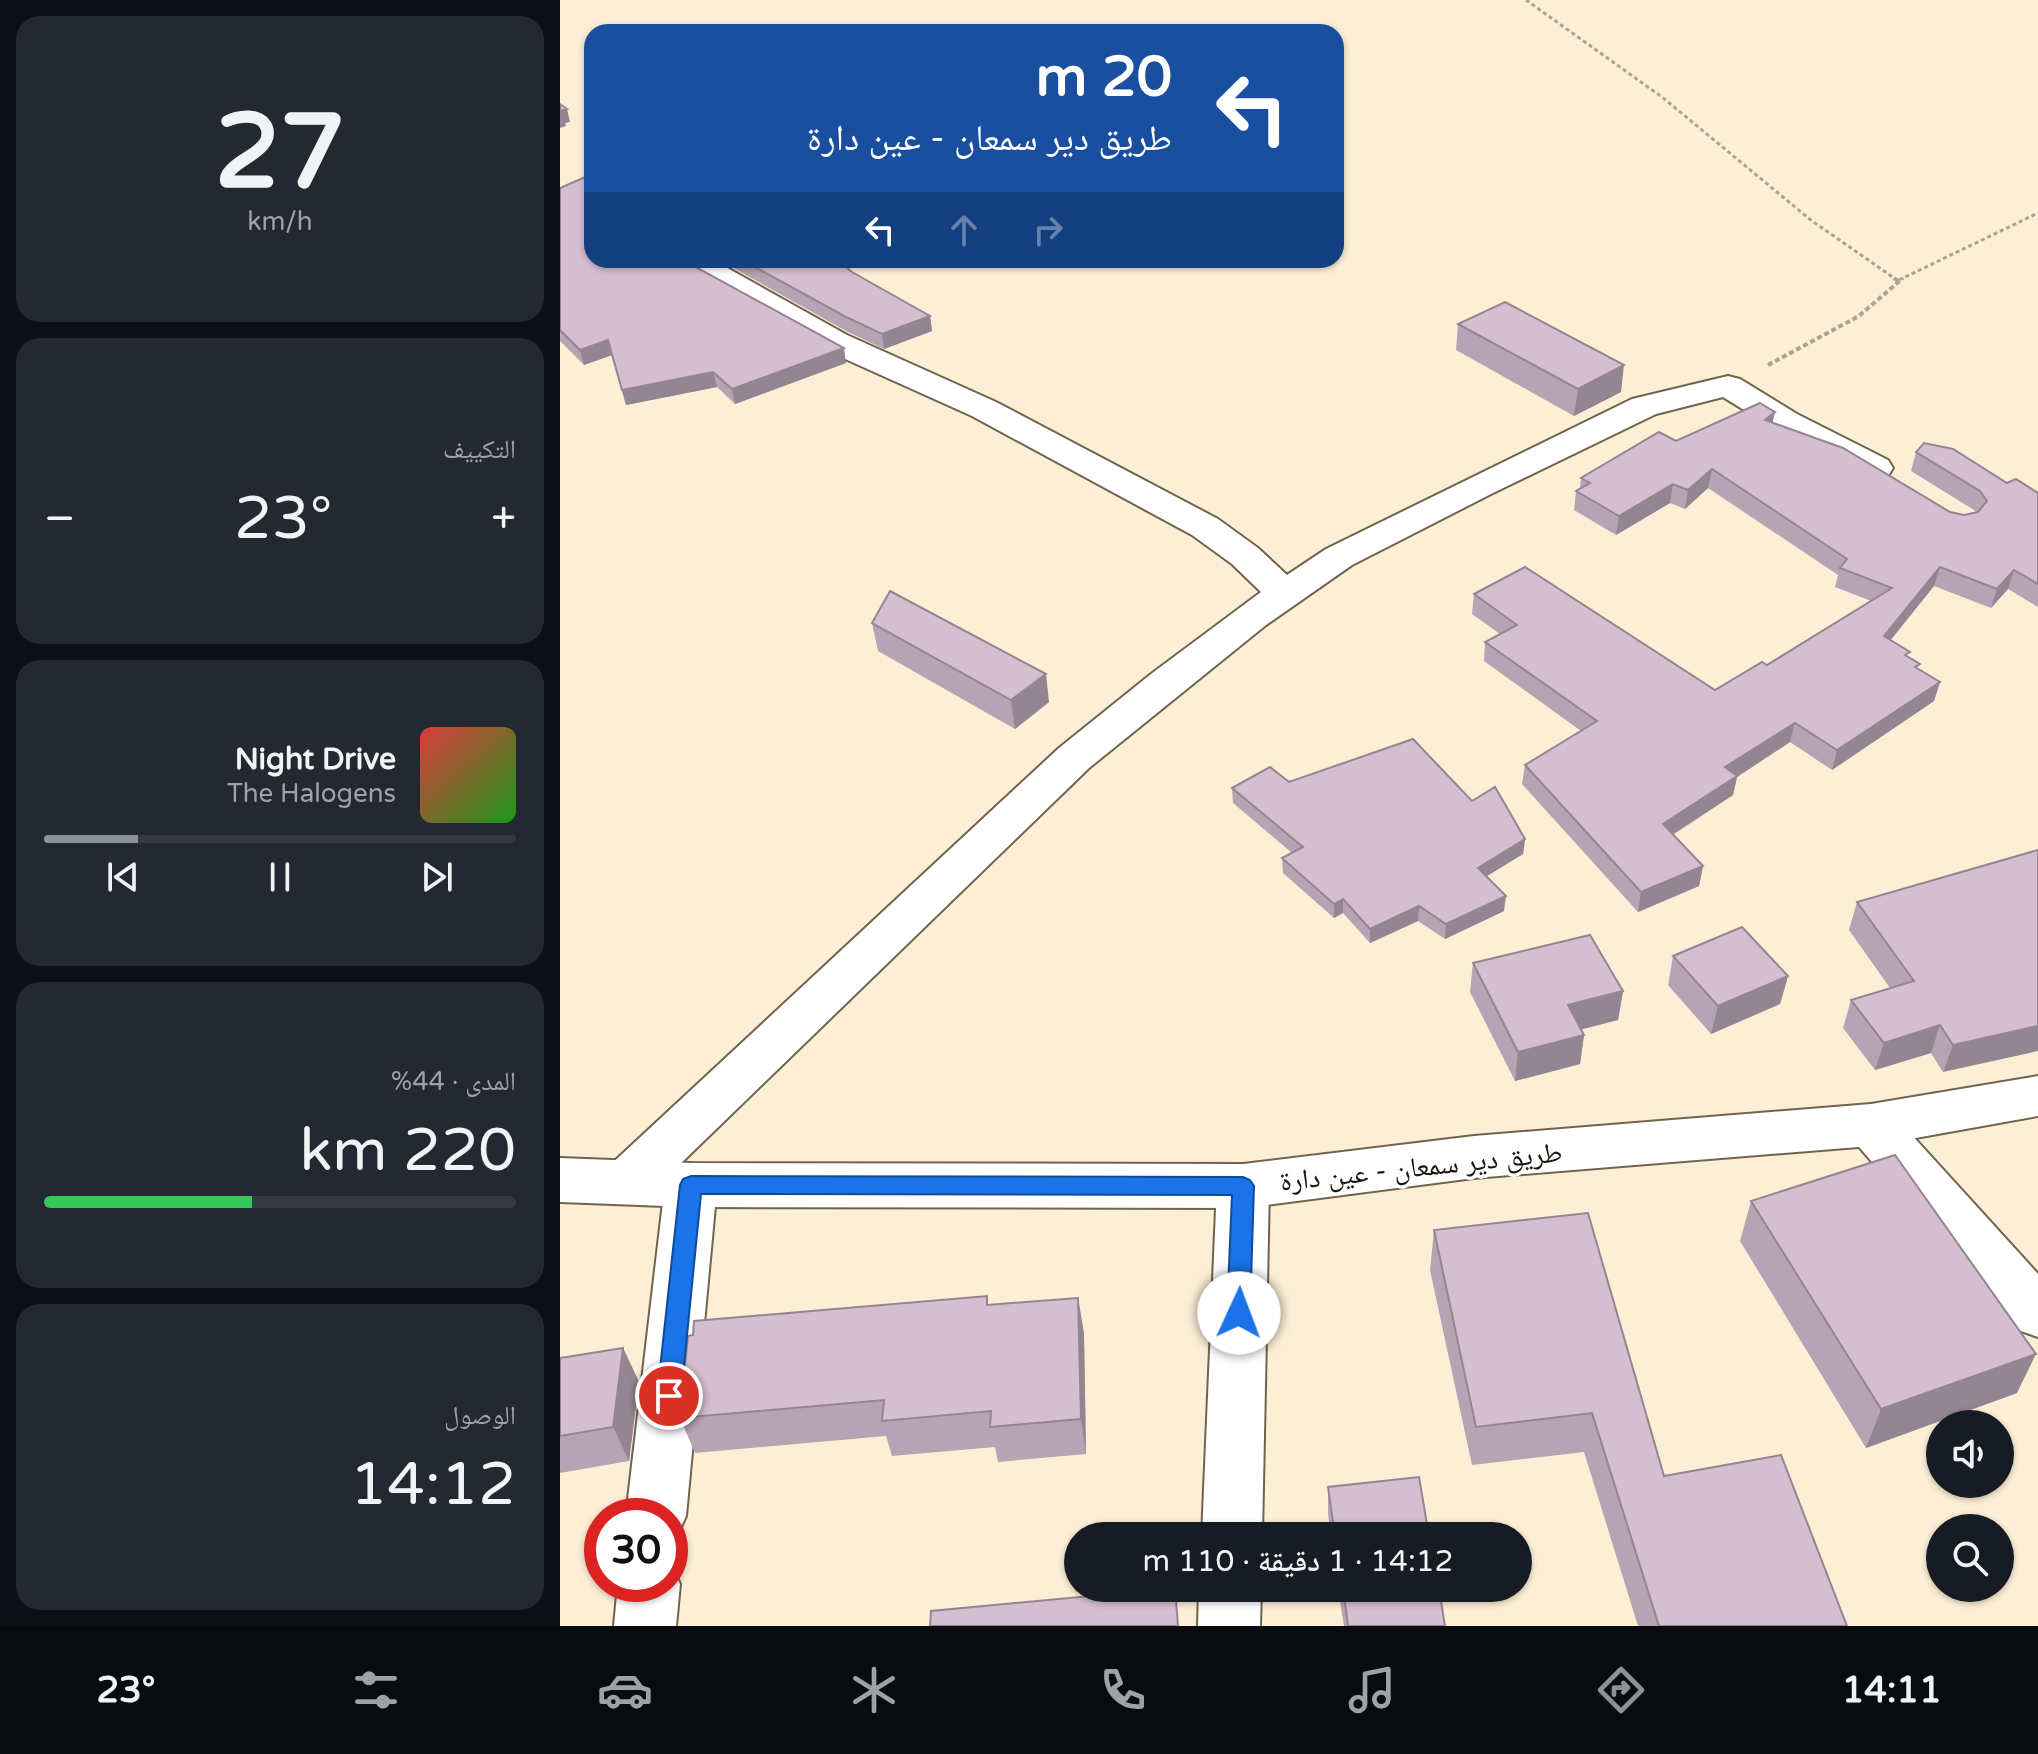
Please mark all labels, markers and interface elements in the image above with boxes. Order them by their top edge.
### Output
text: 20 m [1036,44,1172,111]
icon: left [1200,56,1304,160]
text: 27 [215,91,345,216]
text: طريق دير سمعان - عين دارة [807,117,1172,160]
text: km/h [247,206,313,237]
icon: left [858,208,902,252]
icon: ahead [942,208,986,252]
icon: right [1026,208,1070,252]
text: التكييف [443,434,516,465]
text: 23° [234,483,332,555]
text: − [44,493,75,546]
text: + [491,493,516,546]
text: Night Drive [235,741,396,778]
text: The Halogens [227,778,396,809]
icon: previous [101,855,145,899]
icon: pause [258,855,302,899]
icon: next [415,855,459,899]
text: المدى · 44% [391,1066,516,1097]
text: 220 km [300,1115,516,1187]
street label: طريق دير سمعان - عين دارة [1278,1135,1564,1199]
position arrow [1197,1271,1281,1355]
pin [635,1362,703,1430]
icon: arrive [647,1374,691,1418]
text: الوصول [444,1400,516,1431]
map controls [1926,1410,2014,1602]
button: sound [1926,1410,2014,1498]
text: 14:12 [350,1449,516,1521]
speed limit sign: 30 [584,1498,688,1602]
button: search [1926,1514,2014,1602]
text: 14:12 · 1 دقيقة · 110 m [1143,1543,1453,1580]
icon: filters [348,1662,404,1718]
icon: car [597,1662,653,1718]
icon: climate [846,1662,902,1718]
icon: phone [1095,1662,1151,1718]
icon: music [1344,1662,1400,1718]
icon: directions [1593,1662,1649,1718]
text: 23° [96,1669,155,1712]
text: 14:11 [1842,1669,1942,1712]

